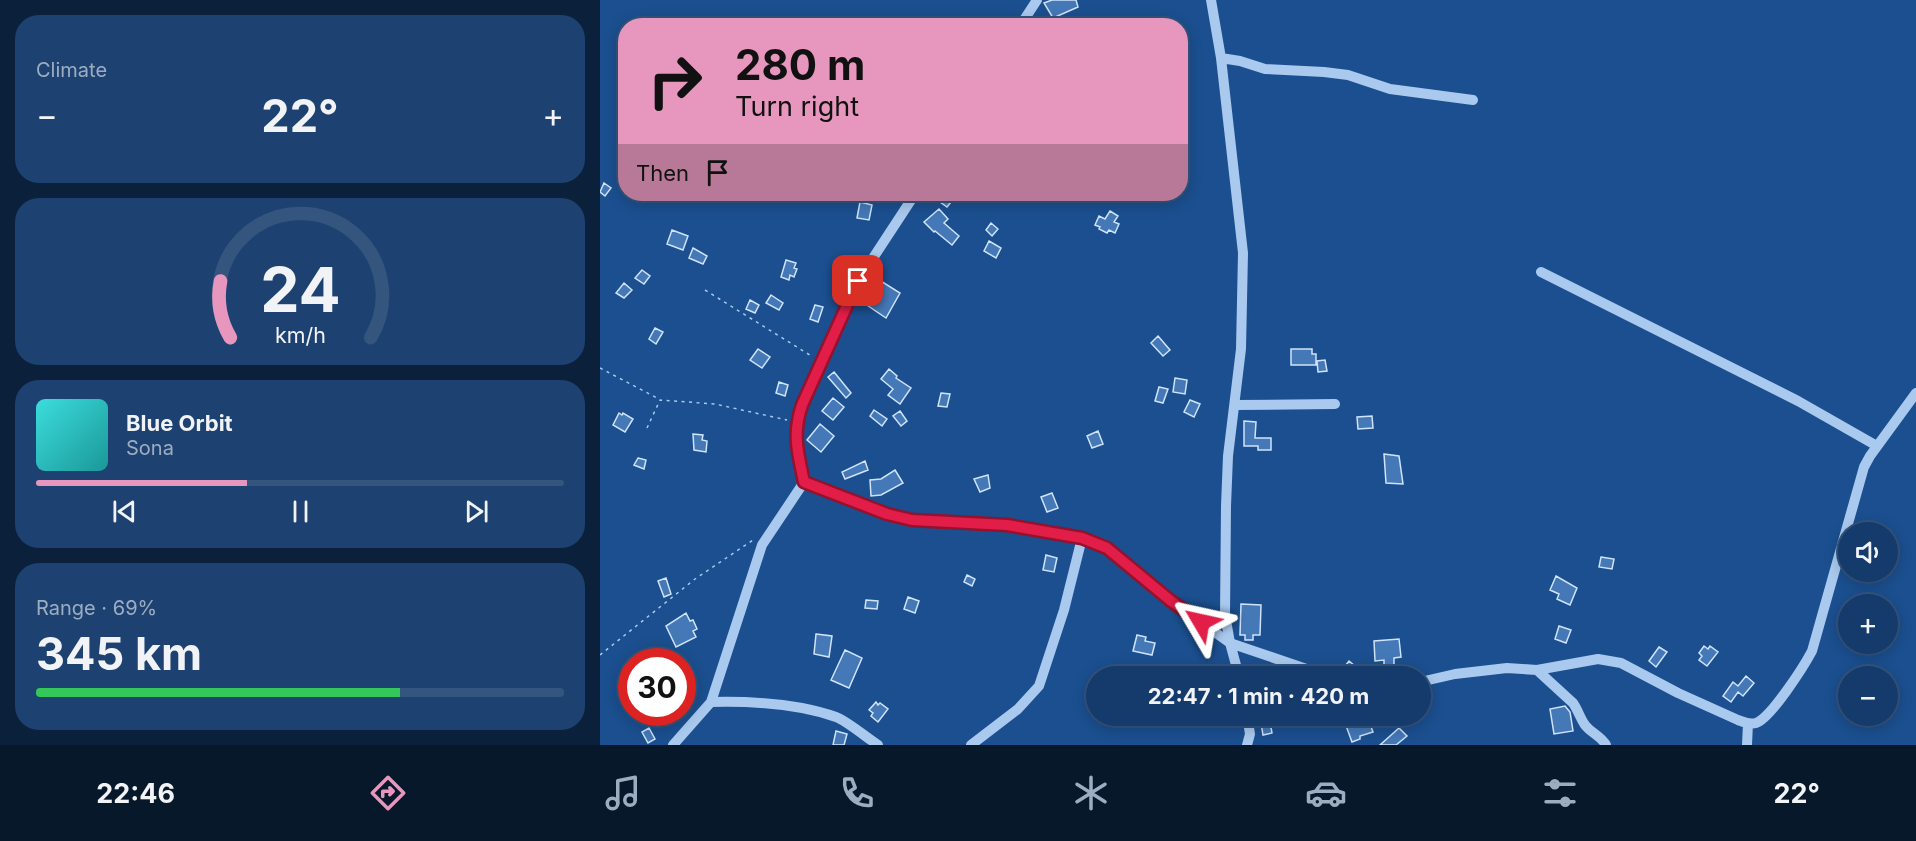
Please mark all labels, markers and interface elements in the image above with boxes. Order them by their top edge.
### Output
text: 280 m [735,39,865,90]
icon: right [636,42,714,120]
text: Climate [36,58,107,82]
text: 22° [261,88,339,143]
text: Turn right [735,90,859,123]
text: − [36,95,58,135]
text: + [542,95,564,135]
icon: arrive [701,156,734,189]
text: Then [636,160,689,186]
text: 24 [260,252,340,327]
pin [832,255,883,306]
icon: arrive [841,264,874,297]
text: km/h [275,323,325,349]
text: Blue Orbit [126,410,233,436]
text: Sona [126,436,174,460]
icon: previous [108,495,141,528]
icon: pause [284,495,317,528]
icon: next [460,495,493,528]
map controls [1838,522,1898,726]
button: sound [1838,522,1898,582]
position arrow [1169,590,1233,654]
button: + [1838,594,1898,654]
text: Range · 69% [36,596,157,620]
text: 345 km [36,626,202,681]
speed limit sign: 30 [618,648,696,726]
button: − [1838,666,1898,726]
text: 22:47 · 1 min · 420 m [1148,683,1369,709]
icon: directions [367,772,409,814]
icon: music [602,772,644,814]
icon: phone [836,772,878,814]
icon: climate [1070,772,1112,814]
icon: car [1305,772,1347,814]
icon: filters [1539,772,1581,814]
text: 22:46 [96,777,175,810]
text: 22° [1773,777,1820,810]

